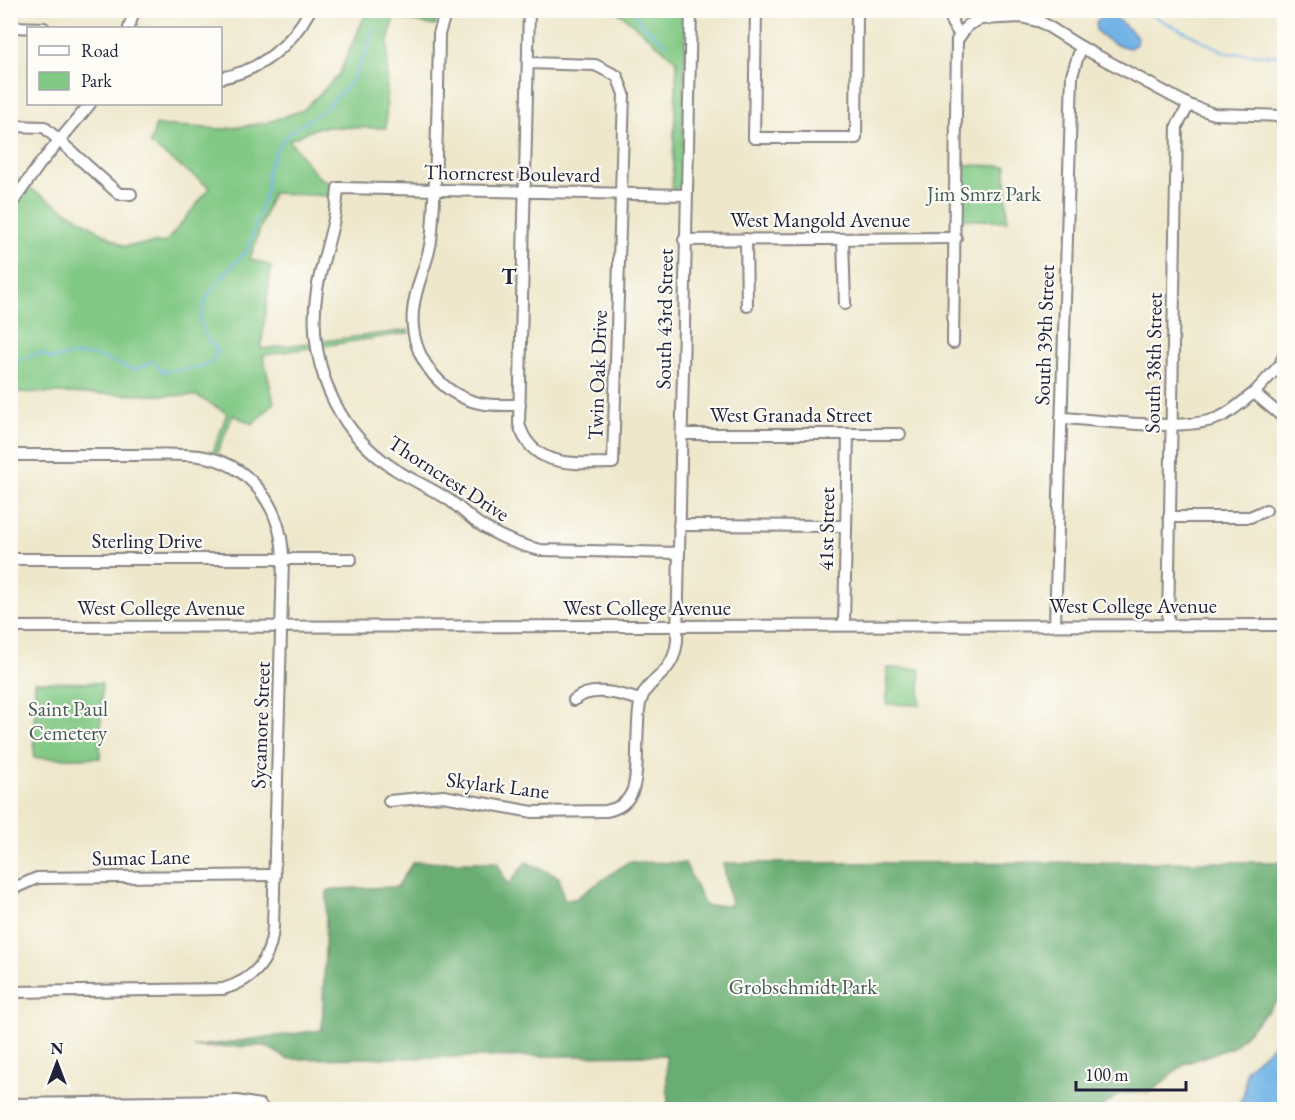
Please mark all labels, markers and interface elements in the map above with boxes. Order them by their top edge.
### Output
legend [27,27,222,105]
text: Road [81,39,120,62]
text: Park [81,69,112,92]
street label: Thorncrest Boulevard [424,158,601,188]
park label: Jim Smrz Park [925,180,1042,207]
street label: West Mangold Avenue [730,206,910,233]
street label: South 43rd Street [649,248,679,390]
district label: T [501,262,517,291]
street label: South 39th Street [1028,264,1060,406]
street label: South 38th Street [1138,292,1168,434]
street label: Twin Oak Drive [581,310,613,440]
street label: West Granada Street [710,401,873,428]
street label: Thorncrest Drive [383,429,515,527]
street label: 41st Street [812,486,840,571]
street label: Sterling Drive [91,527,203,554]
street label: West College Avenue [1049,592,1217,619]
street label: West College Avenue [77,594,245,621]
street label: West College Avenue [563,594,731,621]
street label: Sycamore Street [244,661,276,789]
park label: Saint Paul Cemetery [28,695,108,746]
street label: Skylark Lane [445,765,551,805]
street label: Sumac Lane [92,843,190,871]
park label: Grobschmidt Park [729,973,878,1000]
north arrow [27,1033,87,1093]
text: N [51,1038,64,1059]
scale bar [1076,1054,1186,1092]
text: 100 m [1085,1063,1129,1086]

